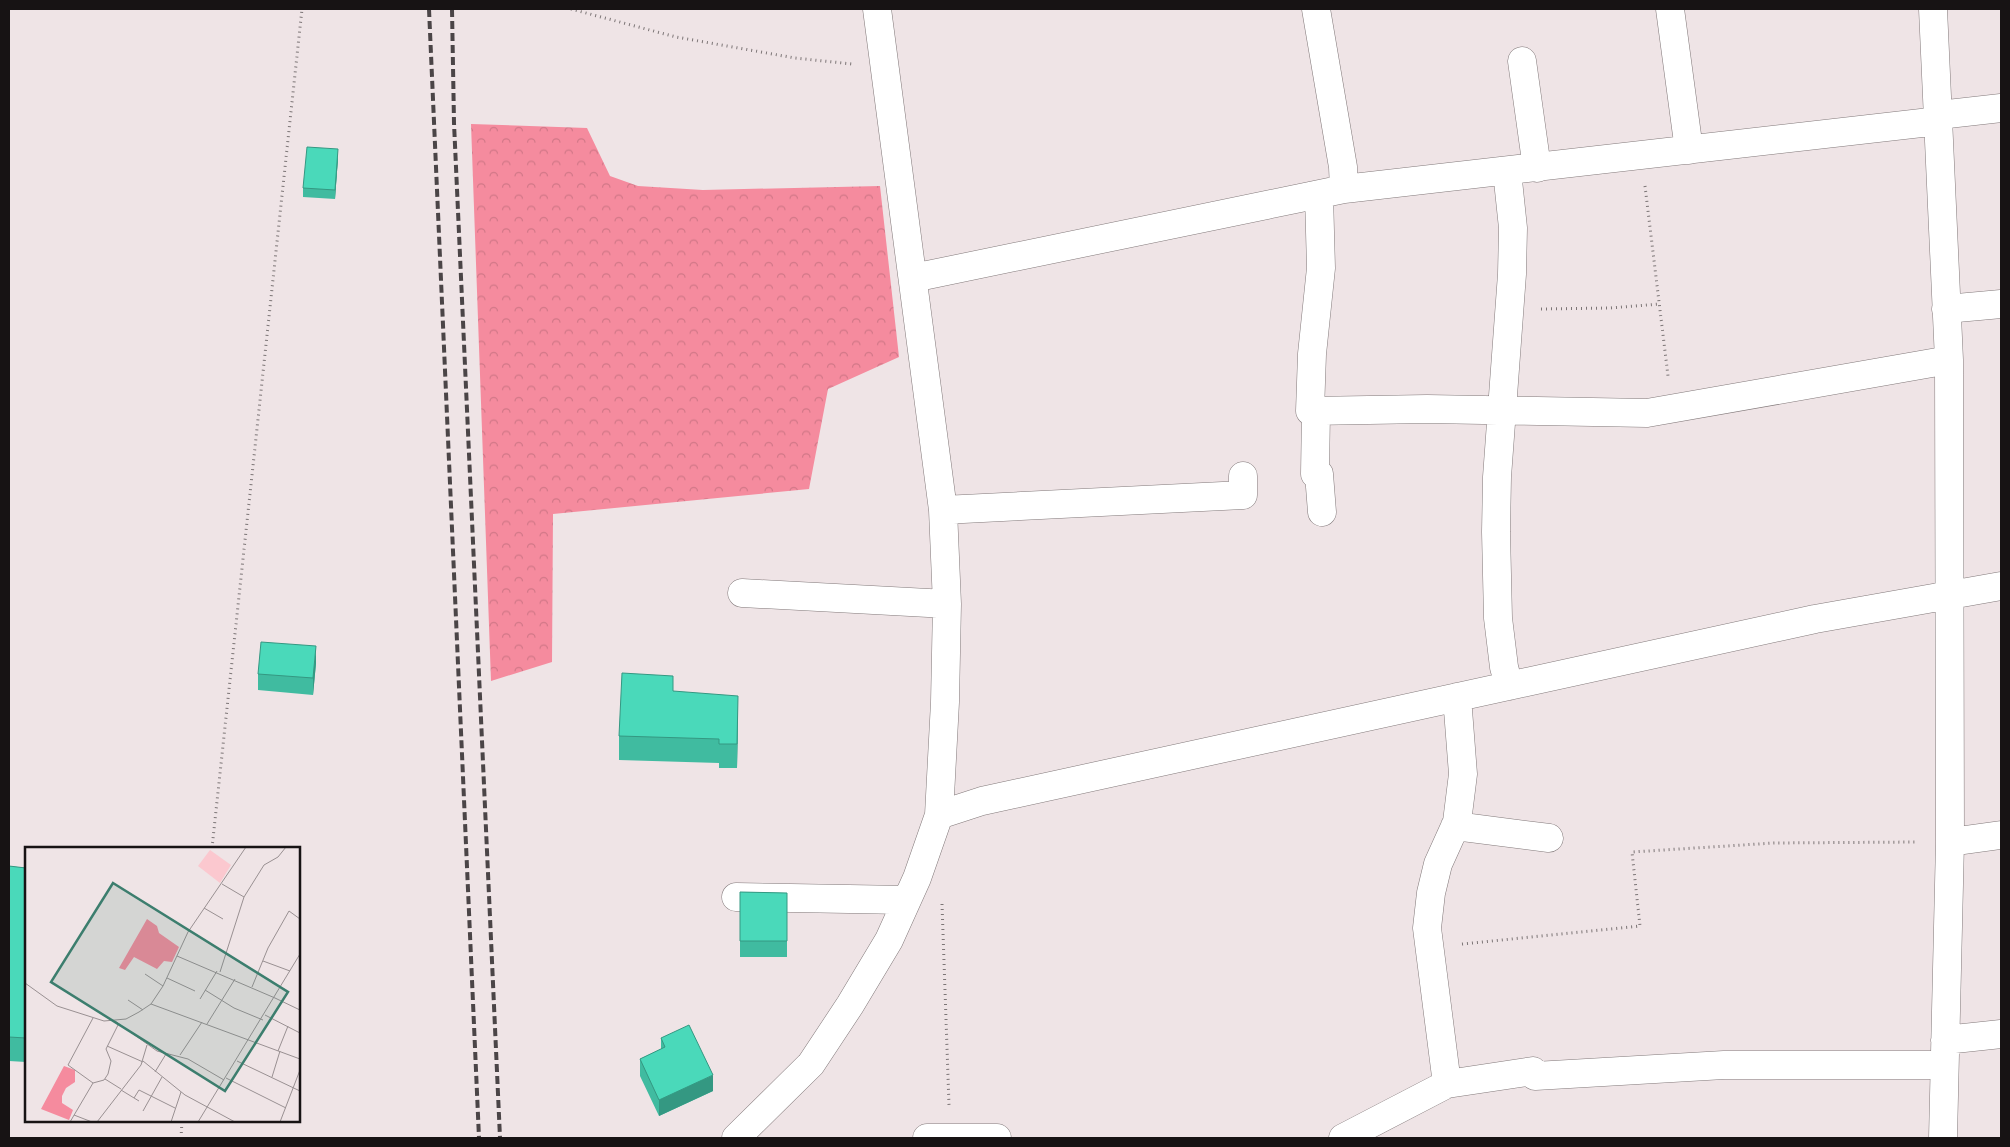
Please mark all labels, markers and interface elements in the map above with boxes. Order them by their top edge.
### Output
inset map [25,847,300,1122]

